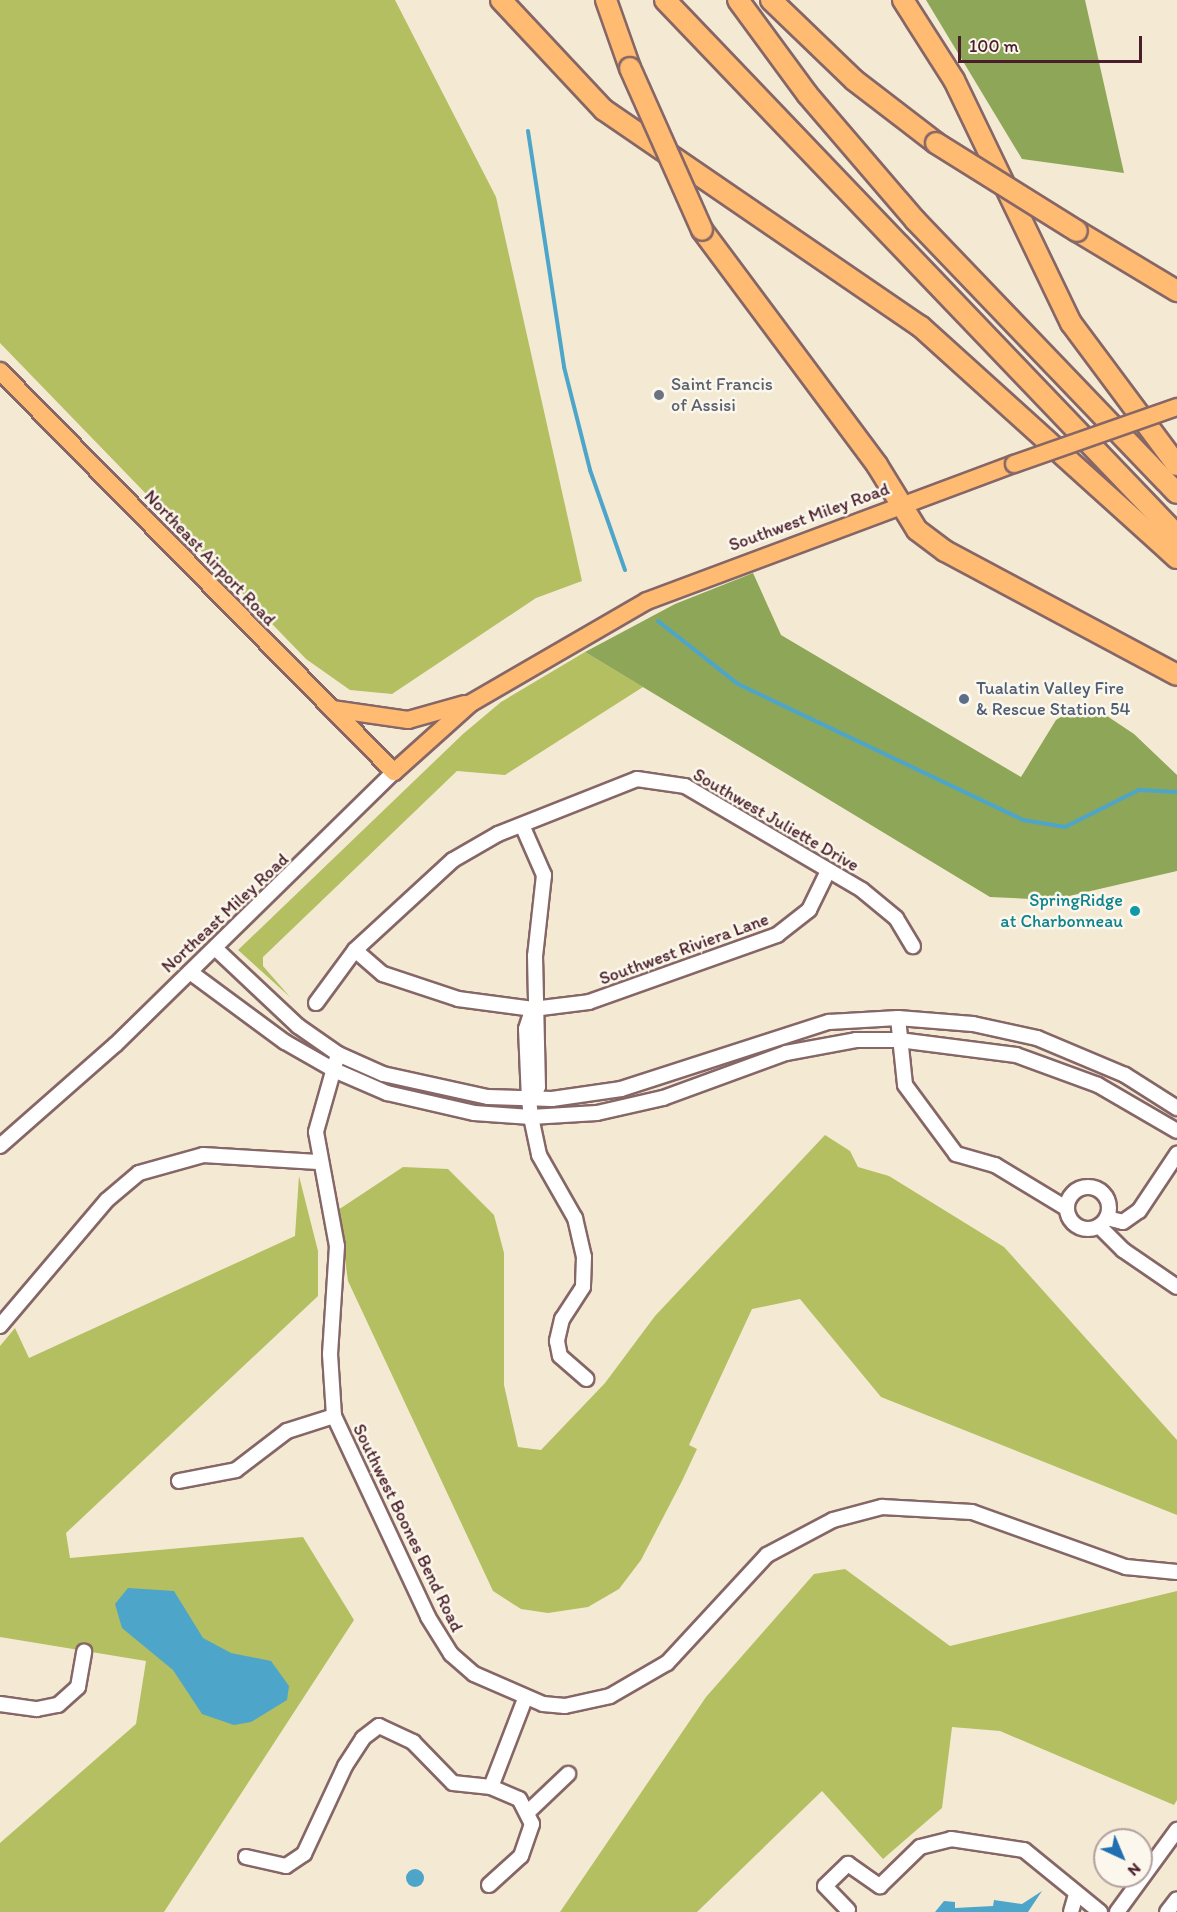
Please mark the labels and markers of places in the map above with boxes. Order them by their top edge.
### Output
place label: Saint Francis of Assisi [671,374,772,416]
marker: Saint Francis of Assisi [652,388,666,402]
place label: Tualatin Valley Fire & Rescue Station 54 [976,678,1131,720]
marker: Tualatin Valley Fire & Rescue Station 54 [957,692,971,706]
place label: SpringRidge at Charbonneau [999,890,1123,932]
marker: SpringRidge at Charbonneau [1128,904,1142,918]

